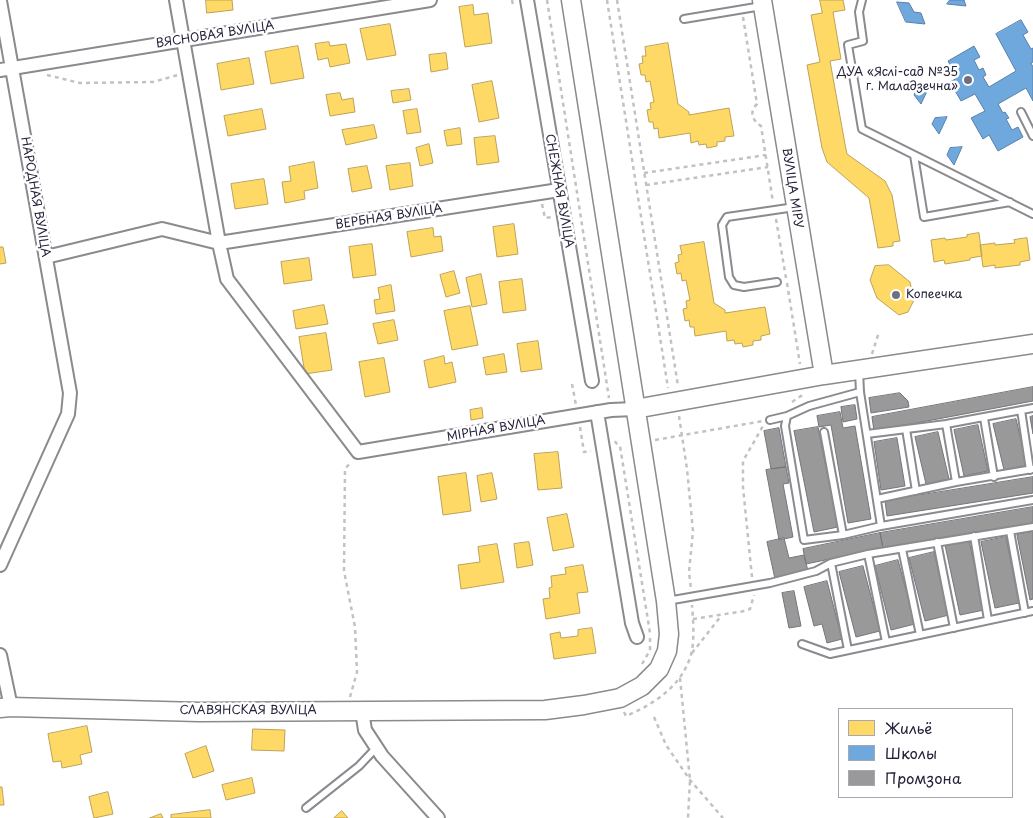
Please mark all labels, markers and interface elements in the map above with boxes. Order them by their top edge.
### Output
street label: ВЯСНОВАЯ ВУЛІЦА [155,19,275,51]
place label: ДУА «Яслі-сад №35 г. Маладзечна» [837,66,958,94]
marker: ДУА «Яслі-сад №35 г. Маладзечна» [962,74,974,86]
street label: СНЕЖНАЯ ВУЛІЦА [542,133,576,249]
street label: НАРОДНАЯ ВУЛІЦА [17,136,53,258]
street label: ВУЛІЦА МІРУ [779,147,805,229]
street label: ВЕРБНАЯ ВУЛІЦА [334,201,444,233]
place label: Копеечка [906,288,962,302]
marker: Копеечка [890,289,902,301]
street label: МІРНАЯ ВУЛІЦА [446,413,546,445]
street label: СЛАВЯНСКАЯ ВУЛІЦА [179,704,317,718]
legend [838,708,1013,798]
text: Жильё [885,716,932,739]
text: Школы [885,741,937,764]
text: Промзона [885,766,961,789]

